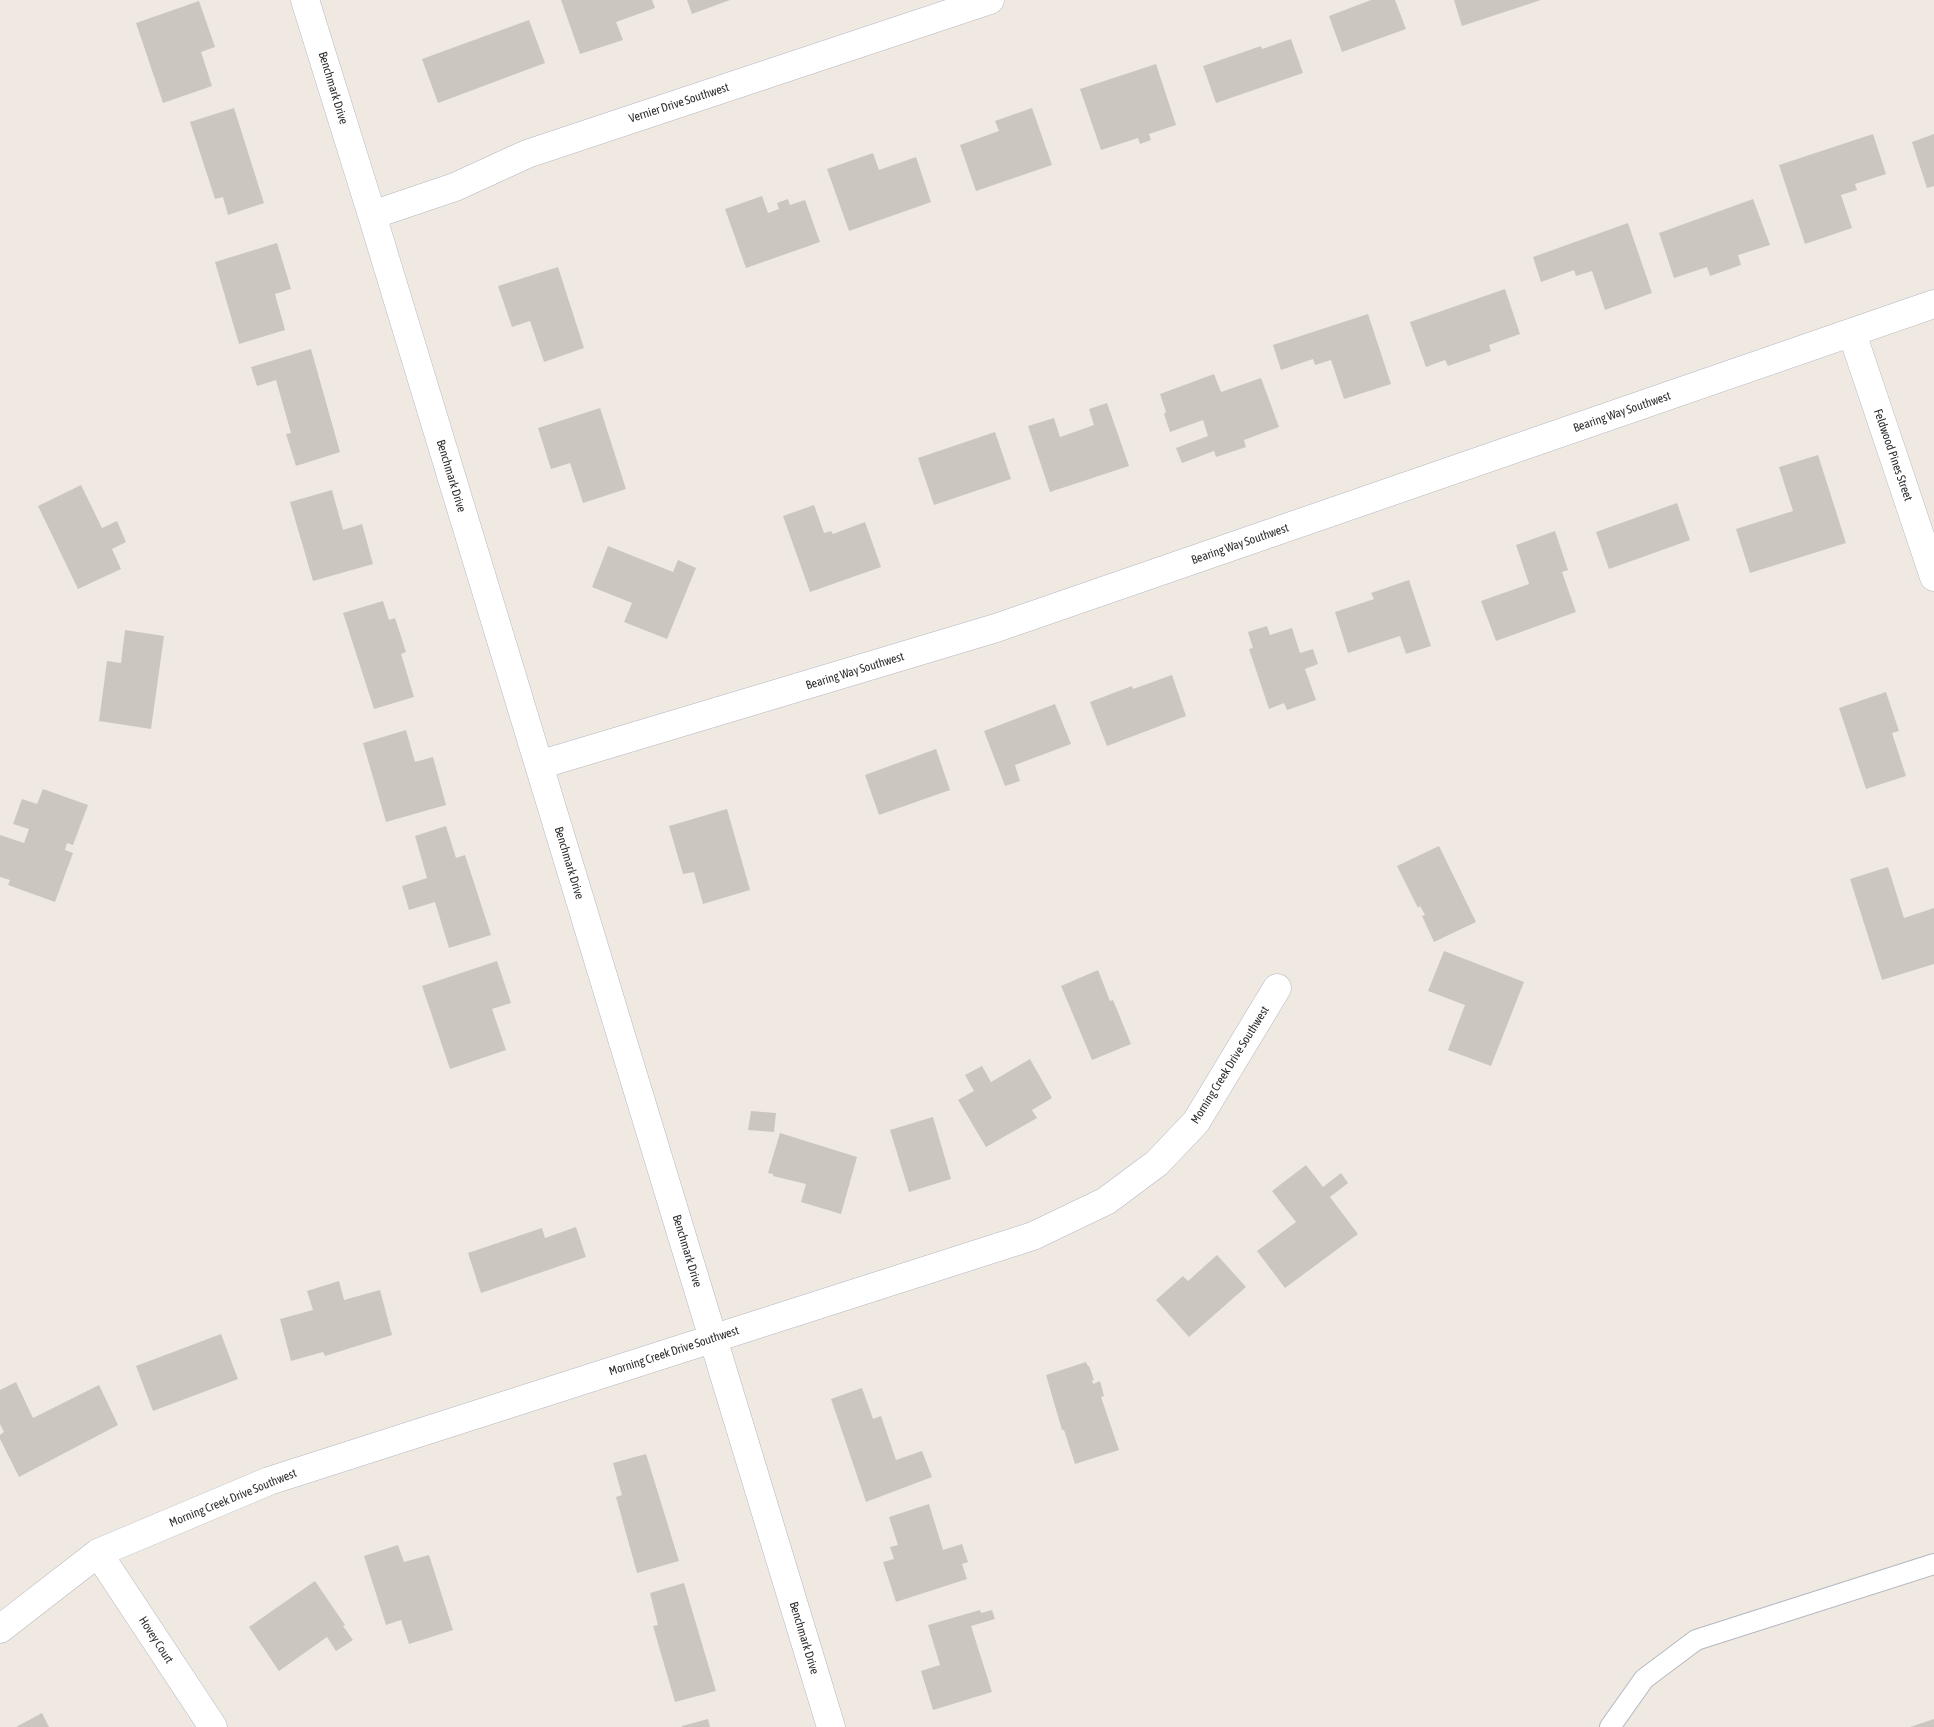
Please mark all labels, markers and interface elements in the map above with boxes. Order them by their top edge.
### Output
street label: Benchmark Drive [315,50,351,126]
street label: Vernier Drive Southwest [627,80,731,126]
street label: Bearing Way Southwest [1571,389,1673,435]
street label: Feldwood Pines Street [1871,407,1915,503]
street label: Benchmark Drive [433,438,469,514]
street label: Bearing Way Southwest [1189,521,1291,567]
street label: Bearing Way Southwest [804,649,906,693]
street label: Benchmark Drive [551,825,587,901]
street label: Morning Creek Drive Southwest [1188,1004,1272,1126]
street label: Benchmark Drive [669,1213,705,1289]
street label: Morning Creek Drive Southwest [607,1323,741,1379]
street label: Morning Creek Drive Southwest [167,1466,299,1530]
street label: Benchmark Drive [786,1600,822,1676]
street label: Hovey Court [136,1614,176,1666]

